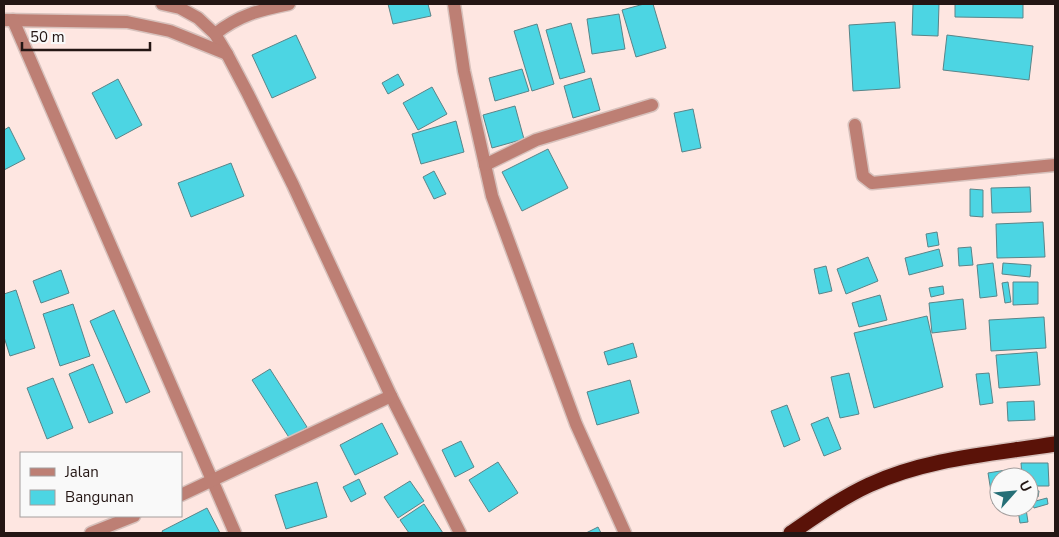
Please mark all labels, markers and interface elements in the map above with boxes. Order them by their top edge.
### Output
scale bar [22,20,150,52]
text: 50 m [30,27,65,47]
legend [20,452,182,517]
text: Jalan [64,462,99,482]
north arrow [989,467,1039,517]
text: U [1014,477,1036,495]
text: Bangunan [65,487,134,507]

